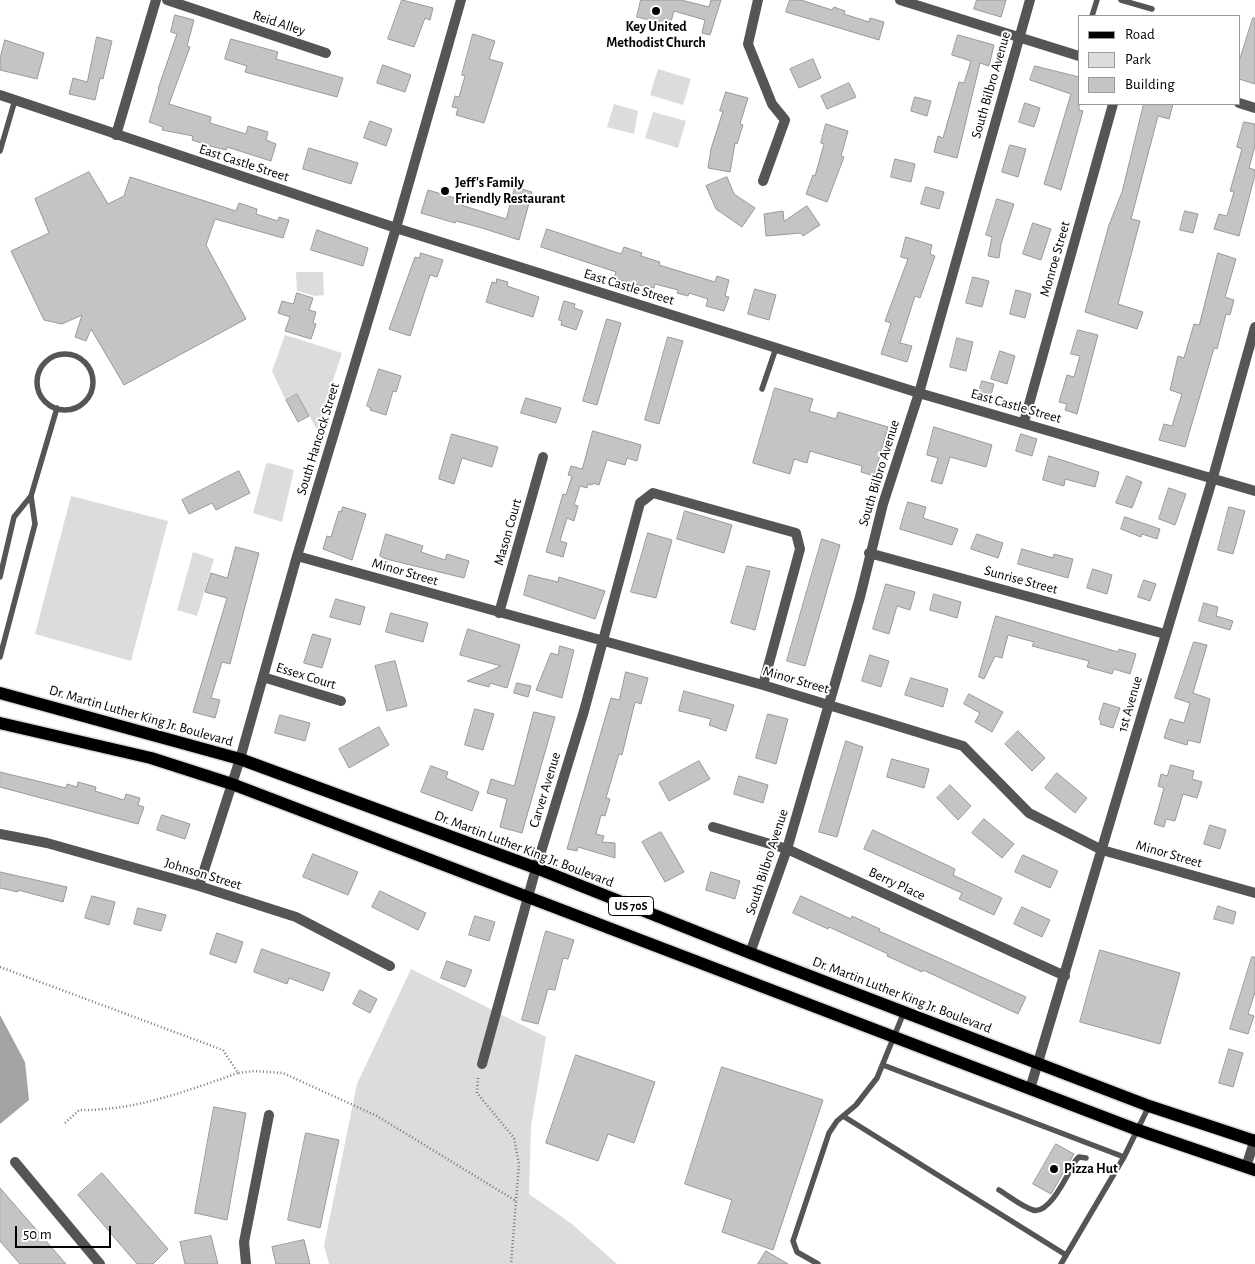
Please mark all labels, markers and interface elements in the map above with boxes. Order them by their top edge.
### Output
marker: Key United Methodist Church [650,5,662,17]
street label: Reid Alley [251,7,307,39]
legend [1078,15,1240,105]
place label: Key United Methodist Church [606,19,706,52]
text: Road [1125,27,1155,42]
street label: South Bilbro Avenue [968,30,1014,140]
text: Park [1125,52,1151,67]
text: Building [1125,77,1175,92]
street label: East Castle Street [197,141,291,185]
place label: Jeff's Family Friendly Restaurant [455,175,565,208]
marker: Jeff's Family Friendly Restaurant [439,185,451,197]
street label: Monroe Street [1036,219,1074,299]
street label: East Castle Street [582,265,676,309]
street label: South Hancock Street [293,381,343,497]
street label: East Castle Street [969,385,1063,427]
street label: South Bilbro Avenue [855,418,903,528]
street label: Mason Court [490,497,526,567]
street label: Minor Street [370,555,440,589]
street label: Sunrise Street [982,562,1060,598]
street label: Essex Court [274,659,338,693]
street label: Minor Street [761,663,831,697]
street label: 1st Avenue [1114,674,1146,734]
street label: Dr. Martin Luther King Jr. Boulevard [47,682,235,750]
street label: Carver Avenue [526,750,564,830]
street label: Dr. Martin Luther King Jr. Boulevard [432,807,616,891]
street label: South Bilbro Avenue [742,807,792,917]
street label: Minor Street [1134,837,1204,871]
street label: Johnson Street [162,854,244,894]
street label: Berry Place [866,864,928,904]
road number: US 70S [608,896,654,916]
street label: Dr. Martin Luther King Jr. Boulevard [810,953,994,1037]
place label: Pizza Hut [1064,1161,1118,1177]
marker: Pizza Hut [1048,1163,1060,1175]
scale bar [18,1216,114,1248]
text: 50 m [23,1227,52,1242]

